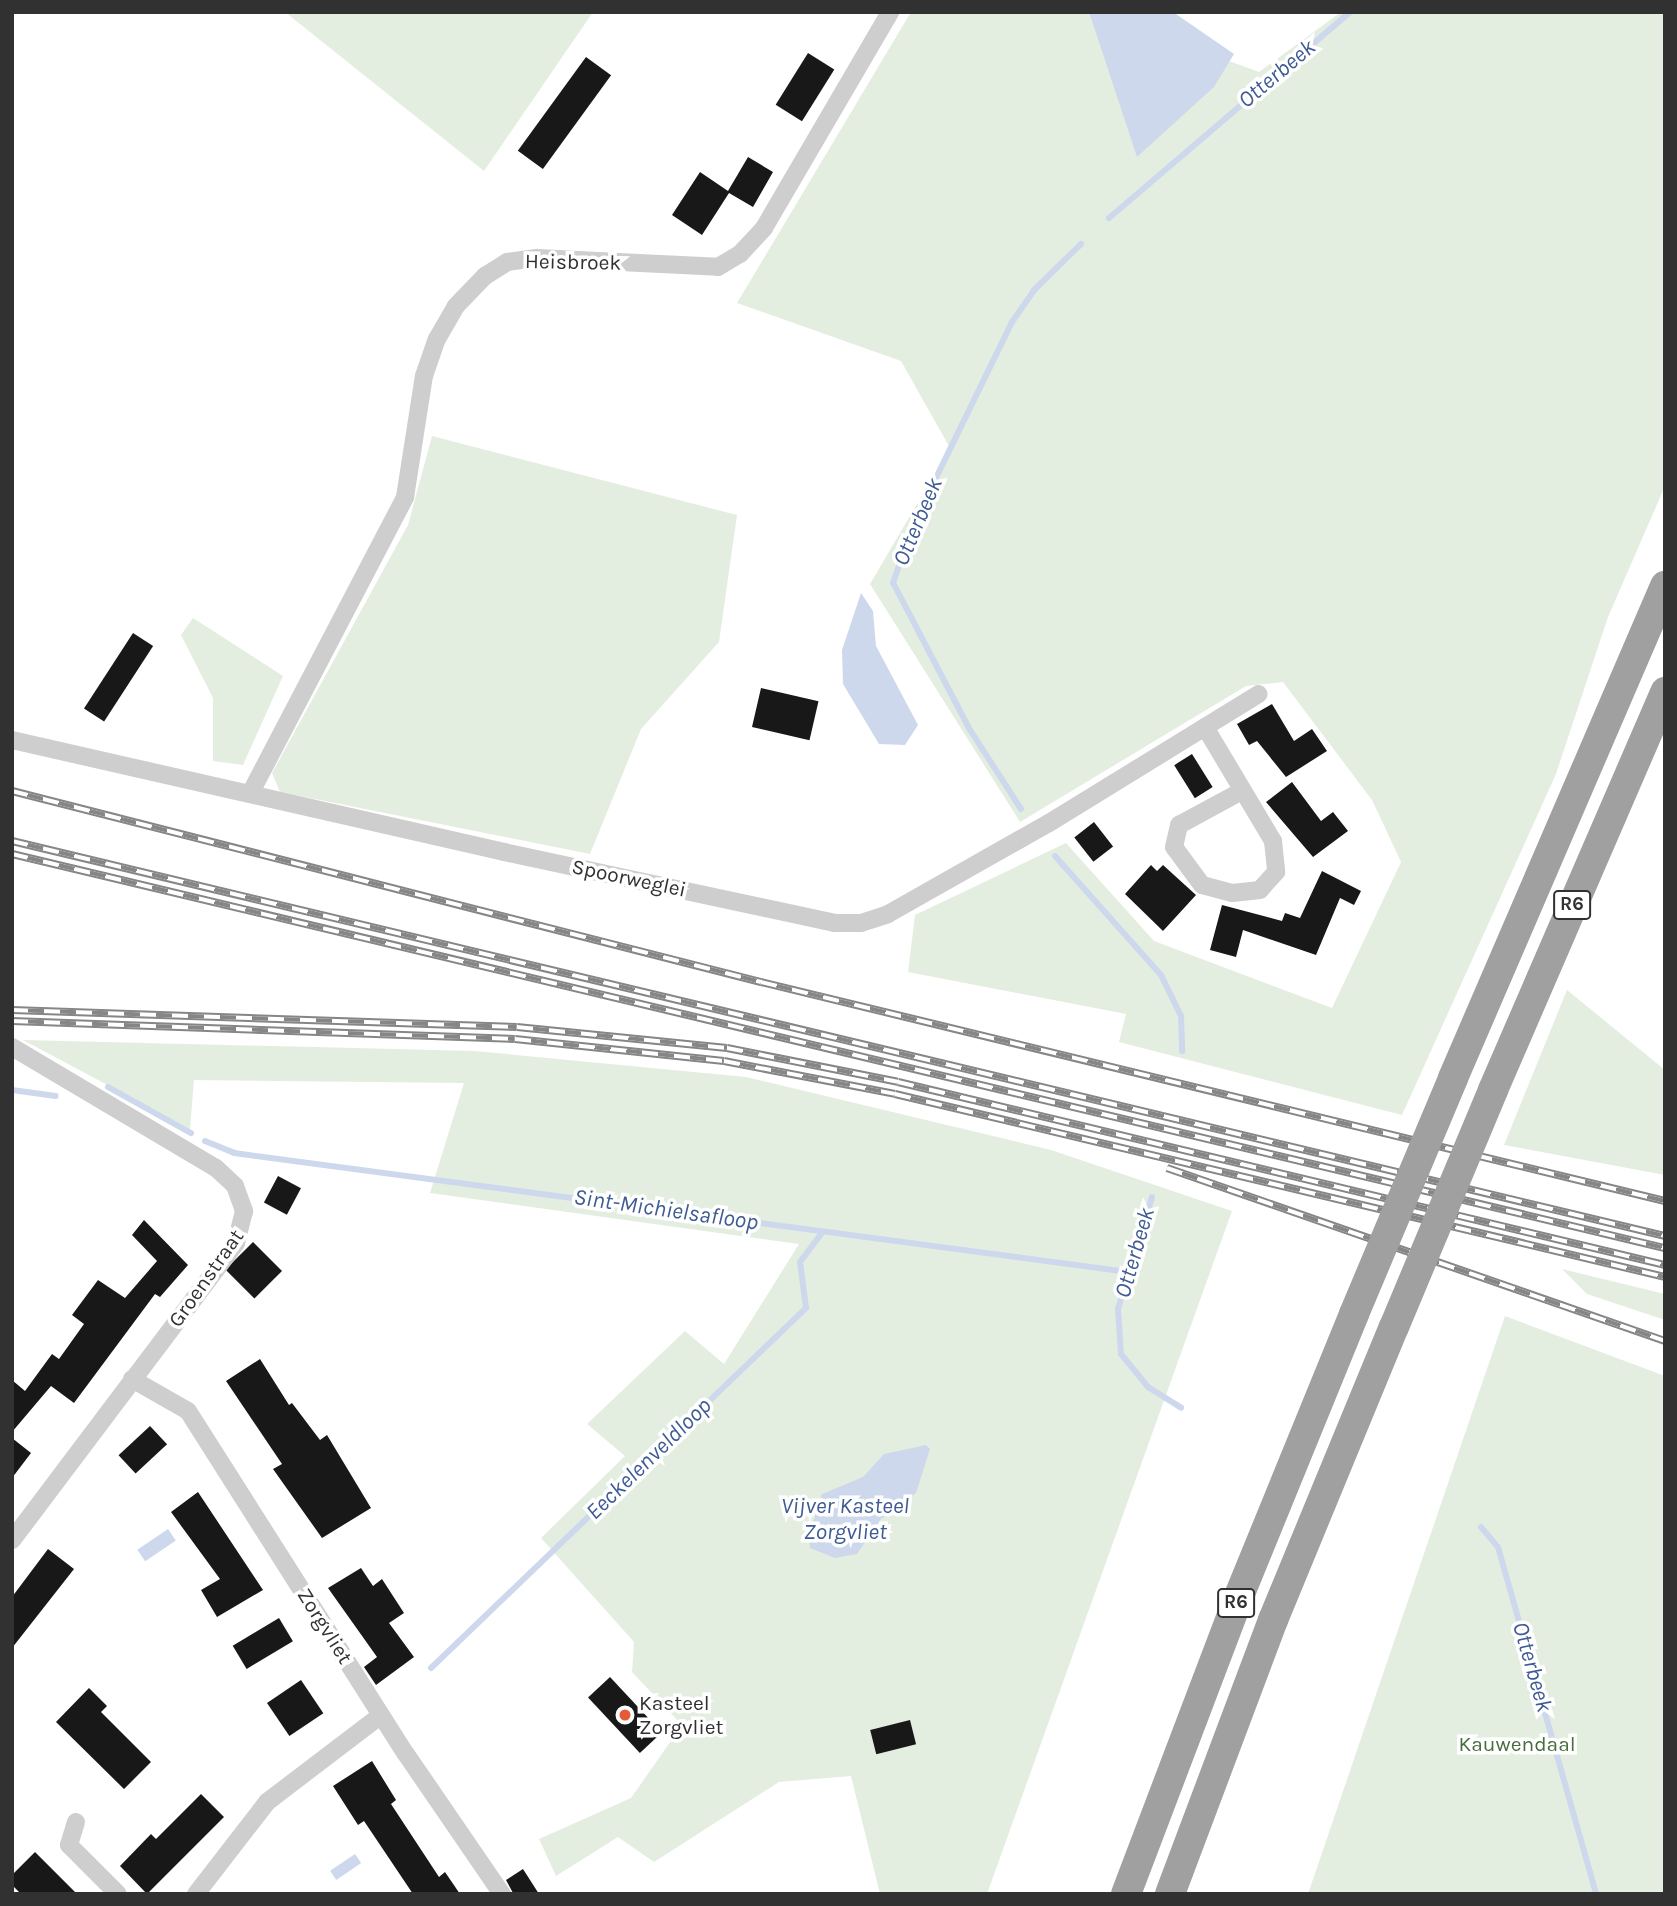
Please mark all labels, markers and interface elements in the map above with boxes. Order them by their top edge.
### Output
water label: Otterbeek [1233,34,1321,114]
street label: Heisbroek [525,249,621,275]
water label: Otterbeek [887,474,949,570]
street label: Spoorweglei [570,854,688,902]
road number: R6 [1553,890,1591,920]
water label: Sint-Michielsafloop [572,1183,760,1237]
water label: Otterbeek [1109,1205,1161,1301]
street label: Groenstraat [163,1224,249,1332]
water label: Eeckelenveldloop [580,1392,718,1526]
water label: Vijver Kasteel Zorgvliet [781,1492,909,1546]
street label: Zorgvliet [292,1584,358,1668]
road number: R6 [1217,1588,1255,1618]
water label: Otterbeek [1506,1619,1558,1715]
place label: Kasteel Zorgvliet [639,1690,723,1740]
marker: Kasteel Zorgvliet [617,1707,633,1723]
park label: Kauwendaal [1458,1731,1576,1757]

